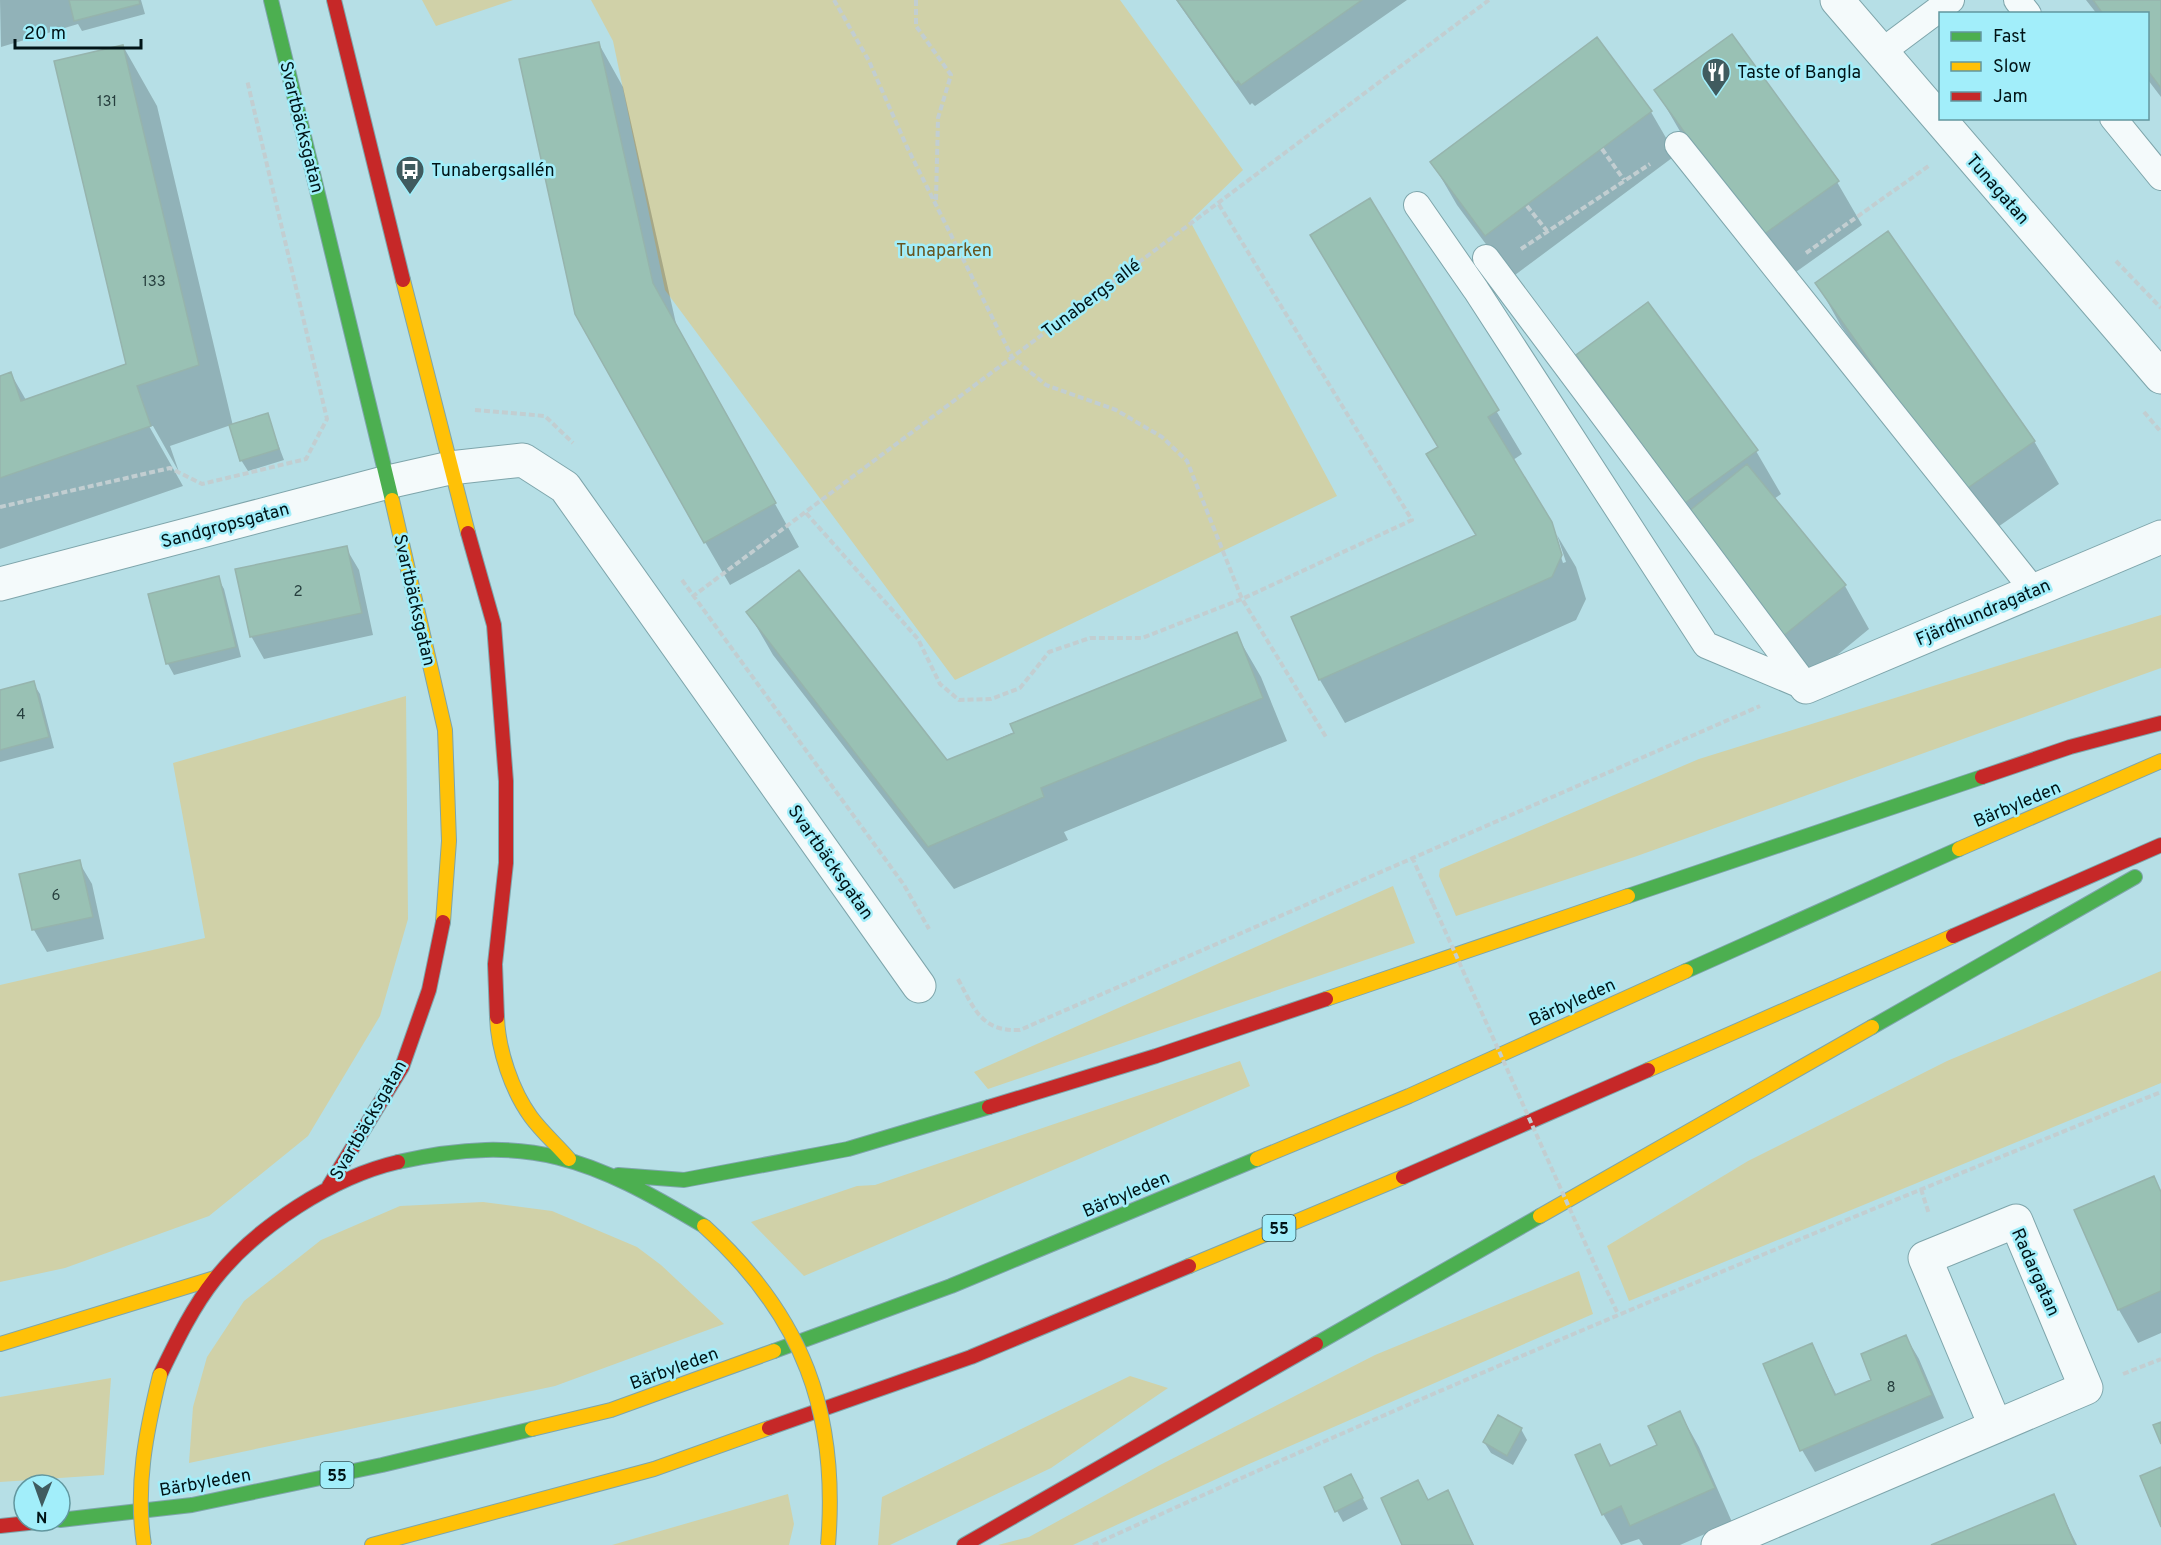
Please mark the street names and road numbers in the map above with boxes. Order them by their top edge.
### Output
street label: Svartbäcksgatan [273,59,328,195]
street label: Tunagatan [1960,150,2034,230]
street label: Tunabergs allé [1038,255,1146,344]
street label: Sandgropsgatan [159,498,292,555]
street label: Svartbäcksgatan [387,532,440,669]
street label: Fjärdhundragatan [1913,575,2054,652]
street label: Bärbyleden [1970,777,2065,834]
street label: Svartbäcksgatan [782,801,878,925]
street label: Bärbyleden [1526,974,1620,1033]
street label: Svartbäcksgatan [326,1057,413,1185]
street label: Bärbyleden [1079,1167,1174,1224]
road number: 55 [1262,1215,1296,1241]
street label: Radargatan [2005,1225,2064,1320]
street label: Bärbyleden [627,1343,722,1396]
road number: 55 [320,1462,354,1488]
street label: Bärbyleden [158,1464,253,1503]

